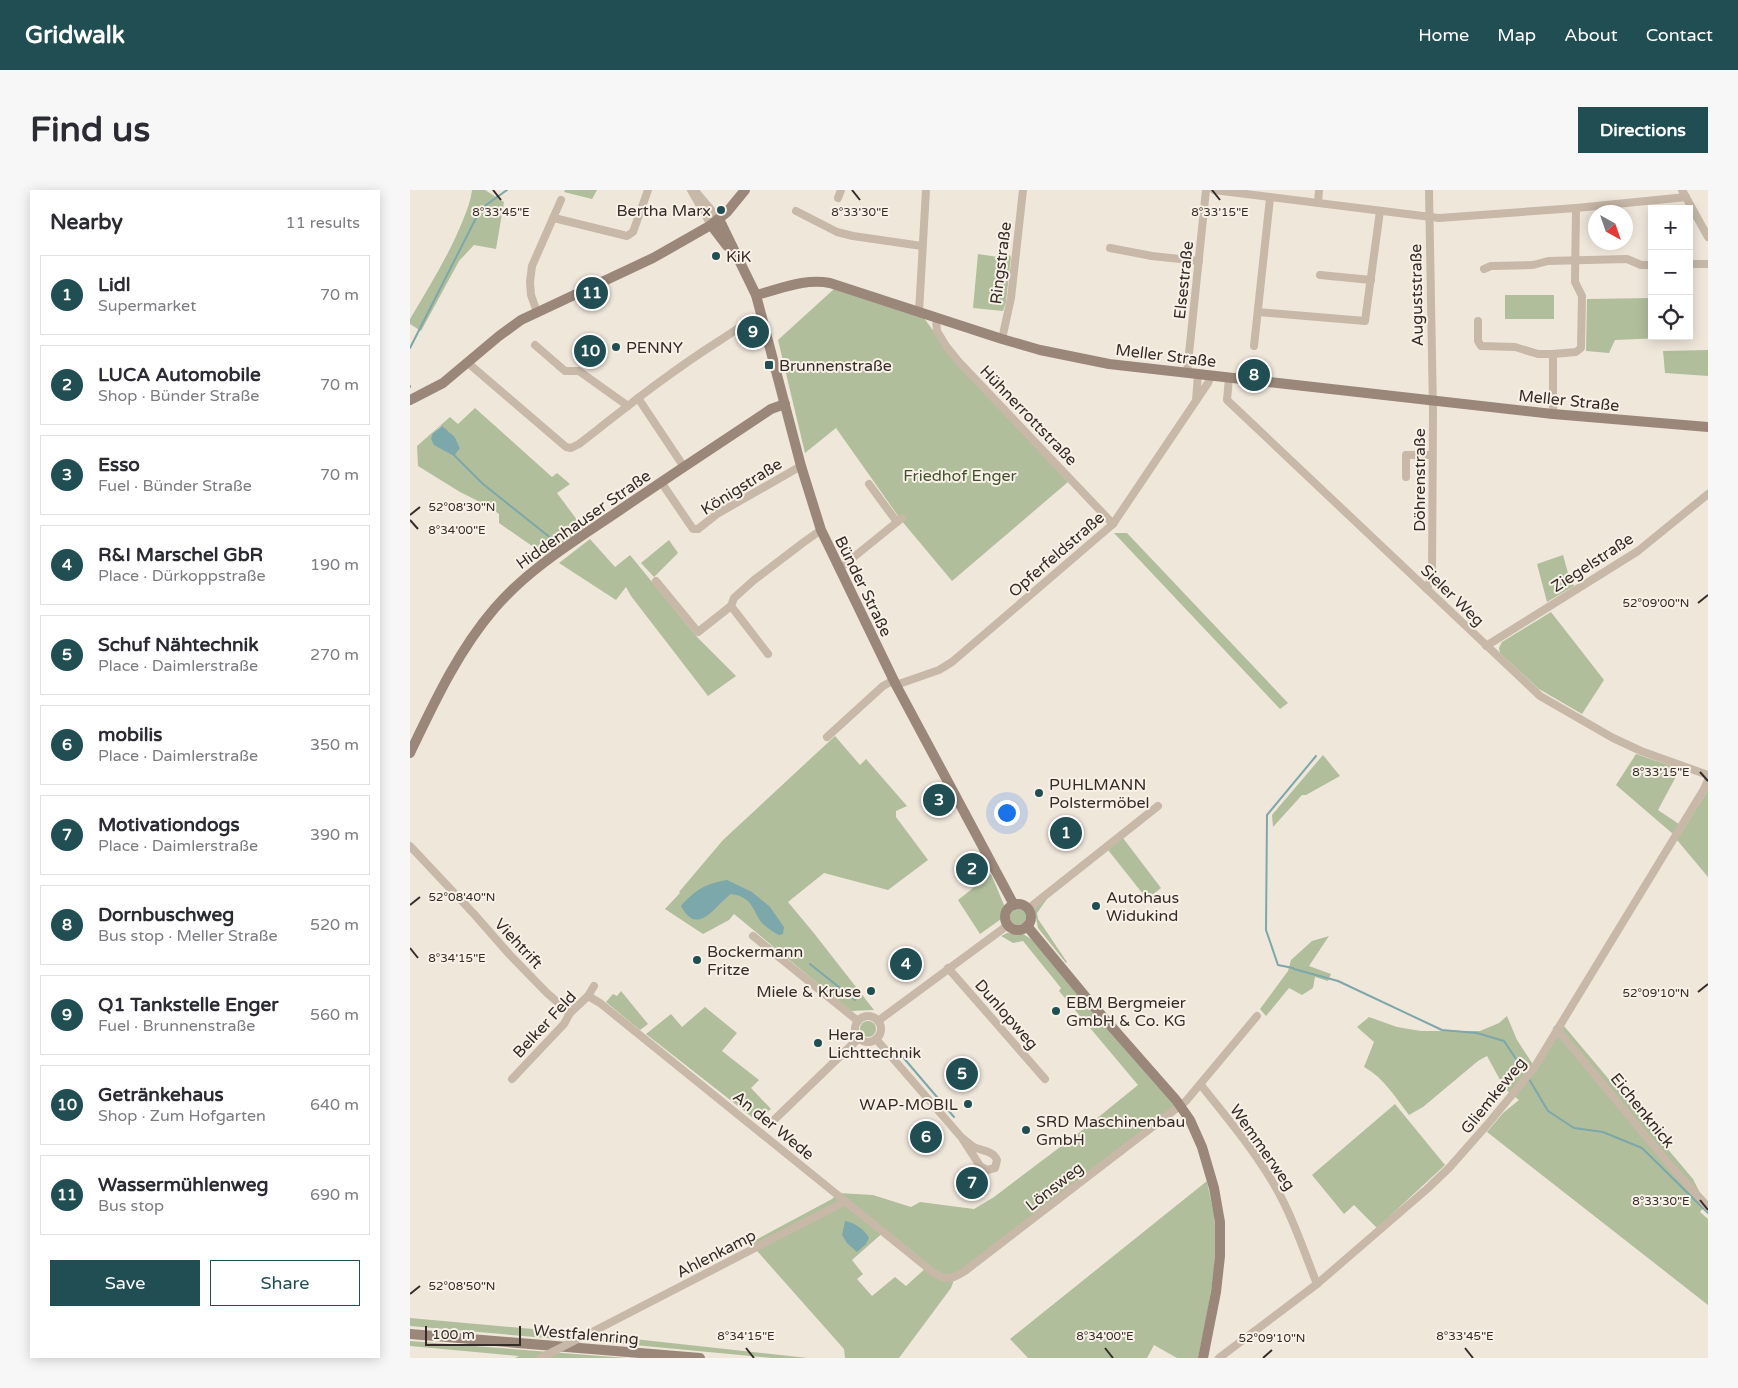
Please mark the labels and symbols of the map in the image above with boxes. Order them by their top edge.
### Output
place label: Bertha Marx [617,201,711,221]
marker: Bertha Marx [715,204,727,216]
text: 8°33'45"E [472,205,530,219]
text: 8°33'30"E [831,205,889,219]
text: 8°33'15"E [1191,205,1249,219]
north arrow [1588,205,1633,250]
street label: Ringstraße [986,221,1016,305]
street label: Elsestraße [1170,240,1198,320]
street label: Auguststraße [1406,243,1428,346]
place label: KiK [726,247,752,267]
marker: KiK [710,250,722,262]
pin: 11 [576,274,608,312]
pin: 9 [737,313,769,351]
pin: 10 [574,332,606,370]
place label: PENNY [626,338,683,358]
street label: Meller Straße [1114,340,1217,372]
marker: PENNY [610,341,622,353]
place label: Brunnenstraße [779,356,892,376]
pin: 8 [1238,356,1270,394]
marker: Brunnenstraße [763,359,775,371]
street label: Hühnerrottstraße [975,361,1081,470]
street label: Meller Straße [1518,386,1620,416]
street label: Döhrenstraße [1410,428,1430,532]
street label: Königstraße [697,454,786,520]
street label: Hiddenhauser Straße [512,466,655,574]
park label: Friedhof Enger [903,466,1018,486]
text: 52°08'30"N [429,500,496,514]
street label: Opferfeldstraße [1005,508,1109,602]
text: 8°34'00"E [428,523,486,537]
street label: Ziegelstraße [1548,529,1637,597]
street label: Bünder Straße [830,533,896,640]
street label: Sieler Weg [1416,560,1488,631]
text: 52°09'00"N [1623,596,1690,610]
text: 8°33'15"E [1632,765,1690,779]
place label: PUHLMANN Polstermöbel [1049,775,1150,813]
pin: 3 [923,781,955,819]
marker: PUHLMANN Polstermöbel [1033,787,1045,799]
your location [994,800,1020,826]
pin: 1 [1050,814,1082,852]
pin: 2 [956,850,988,888]
place label: Autohaus Widukind [1106,888,1179,926]
text: 52°08'40"N [429,890,496,904]
marker: Autohaus Widukind [1090,900,1102,912]
street label: Viehtrift [490,914,547,973]
place label: Bockermann Fritze [707,942,803,980]
pin: 4 [890,945,922,983]
text: 8°34'15"E [428,951,486,965]
marker: Bockermann Fritze [691,954,703,966]
street label: Dunlopweg [970,975,1042,1054]
place label: Miele & Kruse [756,982,861,1002]
marker: Miele & Kruse [865,985,877,997]
text: 52°09'10"N [1623,986,1690,1000]
street label: Belker Feld [509,987,581,1062]
place label: EBM Bergmeier GmbH & Co. KG [1066,993,1187,1031]
marker: EBM Bergmeier GmbH & Co. KG [1050,1005,1062,1017]
place label: Hera Lichttechnik [828,1025,921,1063]
marker: Hera Lichttechnik [812,1037,824,1049]
street label: Gliemkeweg [1457,1053,1531,1138]
pin: 5 [946,1055,978,1093]
street label: Eichenknick [1606,1069,1679,1152]
street label: An der Wede [729,1087,818,1165]
place label: WAP-MOBIL [859,1095,958,1115]
marker: WAP-MOBIL [962,1098,974,1110]
street label: Wemmerweg [1225,1101,1299,1195]
place label: SRD Maschinenbau GmbH [1036,1112,1185,1150]
pin: 6 [910,1118,942,1156]
marker: SRD Maschinenbau GmbH [1020,1124,1032,1136]
street label: Lönsweg [1022,1158,1088,1216]
pin: 7 [956,1164,988,1202]
text: 8°33'30"E [1632,1194,1690,1208]
street label: Ahlenkamp [673,1225,760,1282]
text: 52°08'50"N [429,1279,496,1293]
street label: Westfalenring [532,1320,639,1350]
scale bar [425,1323,521,1346]
text: 8°34'15"E [717,1329,775,1343]
text: 8°34'00"E [1076,1329,1134,1343]
text: 8°33'45"E [1436,1329,1494,1343]
text: 52°09'10"N [1239,1331,1306,1345]

